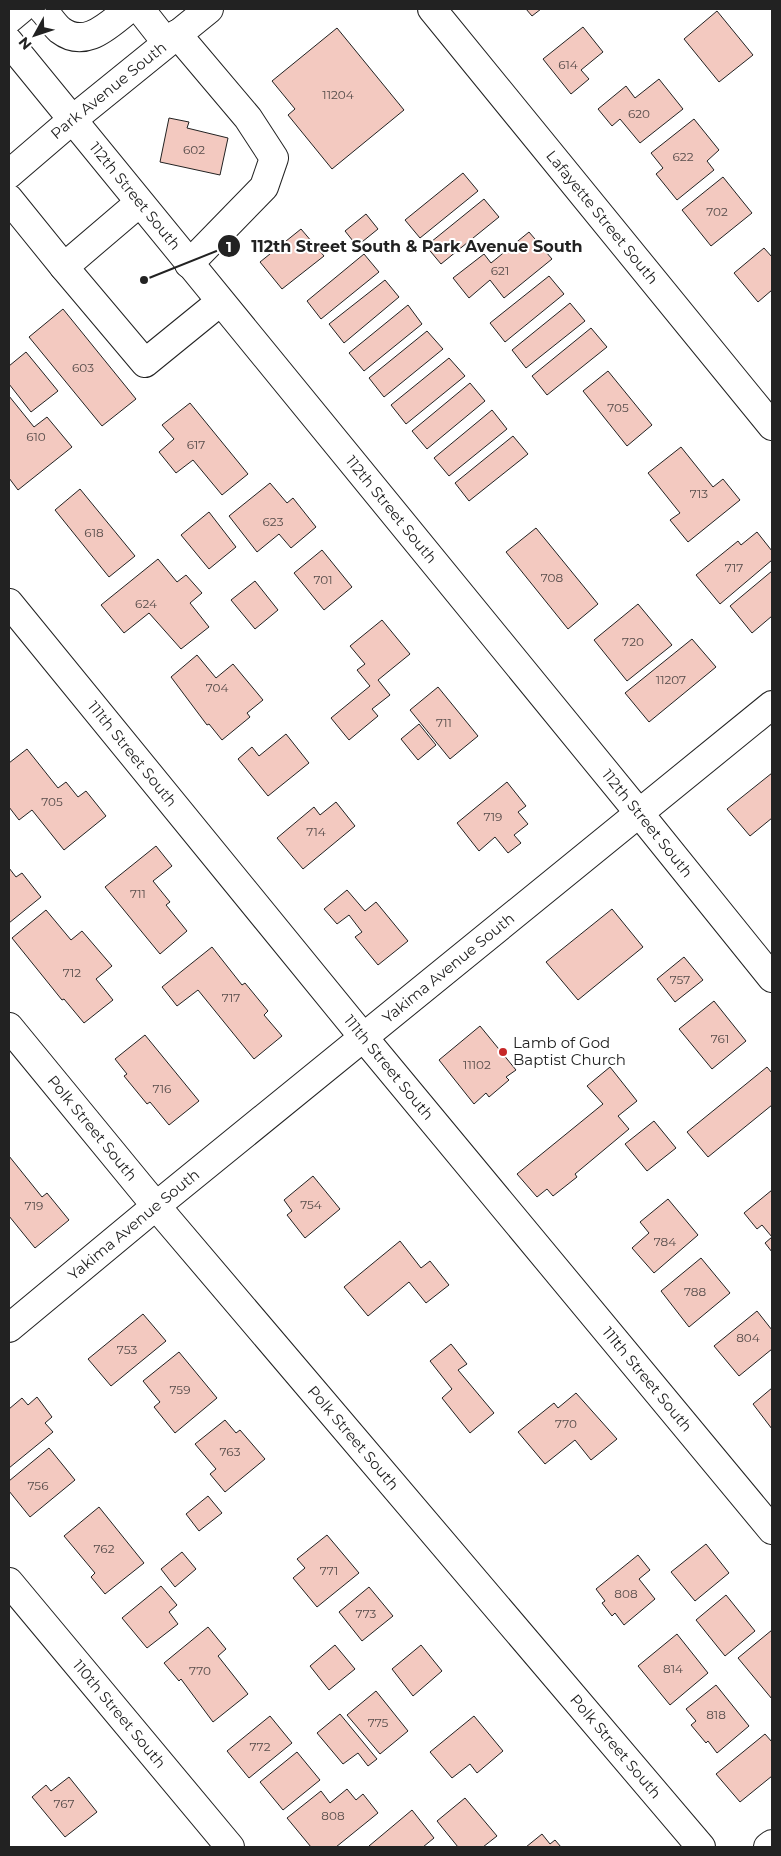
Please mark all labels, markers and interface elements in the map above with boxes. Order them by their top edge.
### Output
north arrow [10,10,60,60]
text: N [15,33,36,53]
street label: Park Avenue South [47,37,170,143]
house number: 614 [558,57,578,72]
house number: 11204 [322,87,354,102]
house number: 620 [628,106,650,121]
street label: 112th Street South [86,138,185,254]
house number: 602 [183,142,205,157]
street label: Lafayette Street South [542,146,663,288]
house number: 622 [673,149,694,164]
house number: 702 [706,204,728,219]
callout: 112th Street South & Park Avenue South [217,231,593,262]
text: 1 [226,237,232,256]
text: 112th Street South & Park Avenue South [251,237,583,256]
house number: 621 [491,263,509,278]
house number: 603 [72,360,94,375]
house number: 705 [607,400,629,415]
house number: 610 [26,429,46,444]
house number: 617 [187,437,205,452]
street label: 112th Street South [342,452,441,567]
house number: 713 [690,486,708,501]
house number: 623 [263,514,284,529]
house number: 618 [84,525,104,540]
house number: 717 [725,560,743,575]
house number: 708 [541,570,564,585]
house number: 701 [313,572,333,587]
house number: 624 [135,596,157,611]
house number: 720 [622,634,644,649]
house number: 11207 [656,672,686,687]
house number: 704 [206,680,228,695]
street label: 111th Street South [84,697,181,810]
house number: 711 [436,715,452,730]
street label: 112th Street South [598,765,697,881]
house number: 705 [41,794,63,809]
house number: 719 [484,809,502,824]
house number: 714 [306,824,326,839]
house number: 711 [130,886,146,901]
street label: Yakima Avenue South [378,908,518,1027]
house number: 712 [63,965,81,980]
house number: 757 [670,972,690,987]
house number: 717 [222,990,240,1005]
street label: 111th Street South [340,1011,438,1124]
house number: 761 [711,1031,729,1046]
place label: Lamb of God Baptist Church [513,1033,626,1069]
marker: Lamb of God Baptist Church [497,1046,509,1058]
house number: 11102 [463,1057,491,1072]
street label: Polk Street South [44,1071,142,1185]
house number: 716 [153,1081,171,1096]
street label: Yakima Avenue South [64,1165,203,1284]
house number: 754 [300,1197,322,1212]
house number: 719 [25,1198,43,1213]
house number: 784 [654,1234,676,1249]
house number: 788 [684,1284,706,1299]
street label: 111th Street South [598,1323,697,1435]
house number: 804 [736,1330,760,1345]
house number: 753 [117,1342,137,1357]
street label: Polk Street South [304,1381,403,1494]
house number: 759 [170,1382,190,1397]
house number: 770 [555,1416,577,1431]
house number: 763 [220,1444,241,1459]
house number: 756 [28,1478,48,1493]
house number: 762 [94,1541,115,1556]
house number: 771 [320,1563,338,1578]
house number: 808 [614,1586,638,1601]
house number: 773 [356,1606,377,1621]
street label: 110th Street South [69,1656,170,1772]
house number: 814 [663,1661,683,1676]
house number: 770 [189,1663,211,1678]
street label: Polk Street South [566,1690,666,1802]
house number: 818 [706,1707,726,1722]
house number: 775 [368,1715,389,1730]
house number: 772 [250,1739,271,1754]
house number: 767 [53,1796,75,1811]
house number: 808 [321,1808,345,1823]

